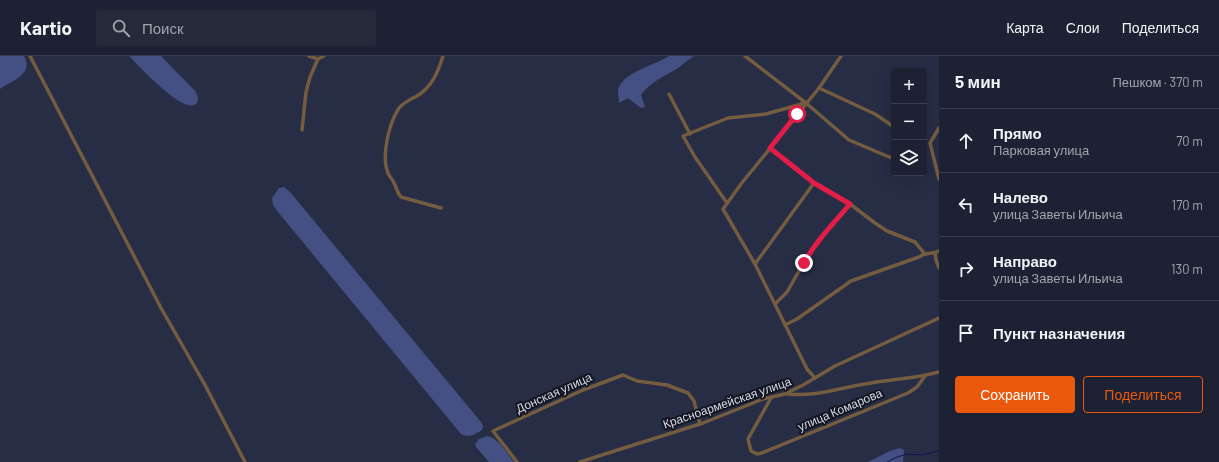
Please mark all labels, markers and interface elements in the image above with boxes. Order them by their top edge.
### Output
search box [96,10,376,46]
text: Kartio [20,16,72,39]
icon: search [110,17,132,39]
text: Поиск [142,19,184,37]
text: Карта [1006,19,1044,36]
text: Слои [1066,19,1100,36]
text: Поделиться [1122,19,1199,36]
map controls [891,68,927,176]
button: + [891,68,927,104]
text: 5 мин [955,71,1001,91]
text: Пешком · 370 m [1113,74,1203,90]
button: − [891,104,927,140]
route start [788,105,806,123]
text: Прямо [993,124,1042,142]
icon: ahead [955,130,977,152]
text: 70 m [1176,133,1203,149]
button: layers [891,140,927,176]
text: Парковая улица [993,142,1089,158]
text: Налево [993,188,1048,206]
icon: left [955,194,977,216]
text: 170 m [1172,197,1203,213]
text: улица Заветы Ильича [993,206,1123,222]
text: Направо [993,252,1057,270]
route end [795,254,813,272]
icon: right [955,258,977,280]
text: 130 m [1171,261,1203,277]
text: улица Заветы Ильича [993,270,1123,286]
icon: arrive [955,322,977,344]
text: Пункт назначения [993,324,1125,342]
street label: Донская улица [513,369,594,416]
street label: Красноармейская улица [661,373,793,432]
button: Сохранить [955,376,1075,413]
button: Поделиться [1083,376,1203,413]
street label: улица Комарова [795,385,885,434]

